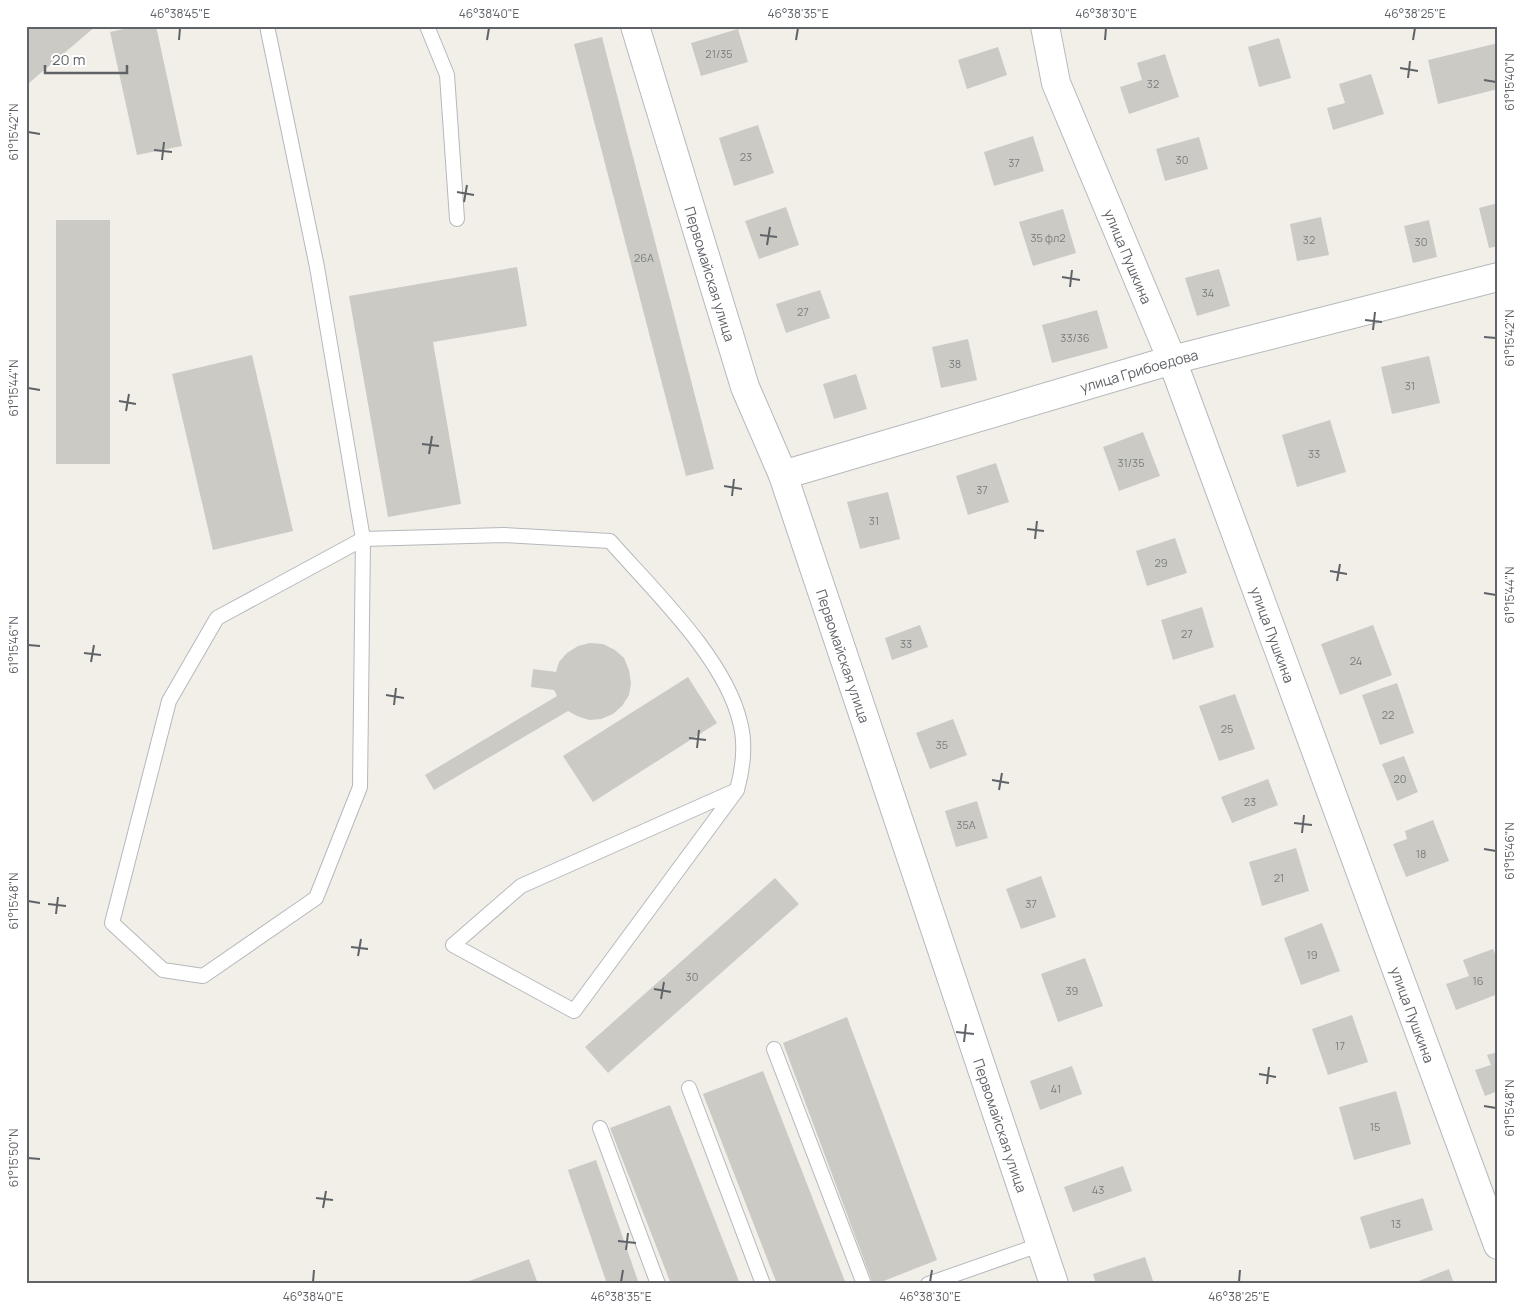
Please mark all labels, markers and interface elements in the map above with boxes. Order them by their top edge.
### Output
text: 46°38'45"E [150,5,210,22]
text: 46°38'40"E [459,5,519,22]
text: 46°38'35"E [767,5,829,22]
text: 46°38'30"E [1075,5,1137,22]
text: 46°38'25"E [1384,5,1446,22]
scale bar [45,42,128,74]
house number: 21/35 [705,46,733,61]
text: 20 m [52,49,85,70]
text: 61°15'40"N [1501,53,1518,111]
house number: 32 [1147,76,1159,91]
text: 61°15'42"N [5,104,22,160]
house number: 23 [740,149,752,164]
house number: 30 [1176,152,1188,167]
house number: 37 [1008,155,1020,170]
street label: Первомайская улица [681,204,740,343]
street label: улица Пушкина [1100,206,1157,307]
house number: 35 фл2 [1030,230,1066,245]
house number: 32 [1303,232,1315,247]
house number: 30 [1415,234,1427,249]
house number: 26А [634,250,654,265]
house number: 34 [1202,285,1214,300]
house number: 27 [797,304,809,319]
text: 61°15'42"N [1501,310,1518,366]
house number: 33/36 [1060,330,1090,345]
street label: улица Грибоедова [1078,344,1200,396]
house number: 38 [949,356,961,371]
text: 61°15'44"N [5,360,22,416]
house number: 31 [1405,378,1415,393]
house number: 33 [1308,446,1320,461]
house number: 31/35 [1117,455,1145,470]
house number: 37 [976,482,988,497]
house number: 31 [869,513,879,528]
house number: 29 [1154,555,1168,570]
text: 61°15'44"N [1501,567,1518,623]
street label: улица Пушкина [1247,584,1300,685]
street label: Первомайская улица [812,586,875,725]
text: 61°15'46"N [5,616,22,674]
house number: 27 [1181,626,1193,641]
house number: 33 [900,636,912,651]
house number: 24 [1350,653,1362,668]
house number: 22 [1382,707,1394,722]
house number: 25 [1221,721,1233,736]
house number: 35 [936,737,948,752]
house number: 20 [1394,771,1406,786]
house number: 23 [1244,794,1256,809]
house number: 35А [956,817,976,832]
text: 61°15'46"N [1501,822,1518,880]
house number: 18 [1416,846,1426,861]
house number: 21 [1274,870,1284,885]
text: 61°15'48"N [5,872,22,930]
house number: 37 [1025,896,1037,911]
house number: 19 [1306,947,1318,962]
street label: улица Пушкина [1387,964,1440,1065]
house number: 30 [686,969,698,984]
house number: 16 [1472,973,1484,988]
house number: 39 [1066,983,1079,998]
house number: 17 [1335,1038,1345,1053]
street label: Первомайская улица [970,1056,1032,1195]
text: 61°15'48"N [1501,1079,1518,1137]
house number: 41 [1051,1081,1061,1096]
house number: 15 [1370,1119,1380,1134]
text: 61°15'50"N [5,1129,22,1187]
house number: 43 [1092,1182,1104,1197]
house number: 13 [1391,1216,1401,1231]
text: 46°38'40"E [283,1288,343,1305]
text: 46°38'35"E [590,1288,652,1305]
text: 46°38'30"E [899,1288,961,1305]
text: 46°38'25"E [1208,1288,1270,1305]

